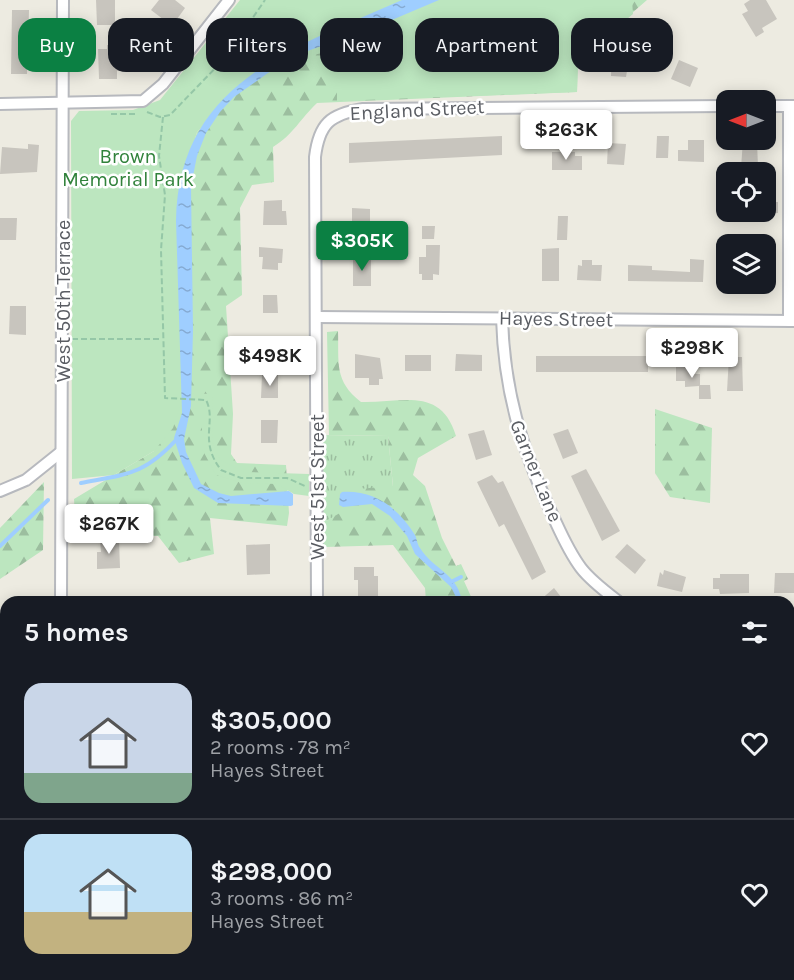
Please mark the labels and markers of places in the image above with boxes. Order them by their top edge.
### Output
pin: $263K [524,110,608,161]
pin: $305K [320,221,404,272]
pin: $298K [650,328,734,379]
pin: $498K [228,336,312,387]
pin: $267K [67,504,151,555]

